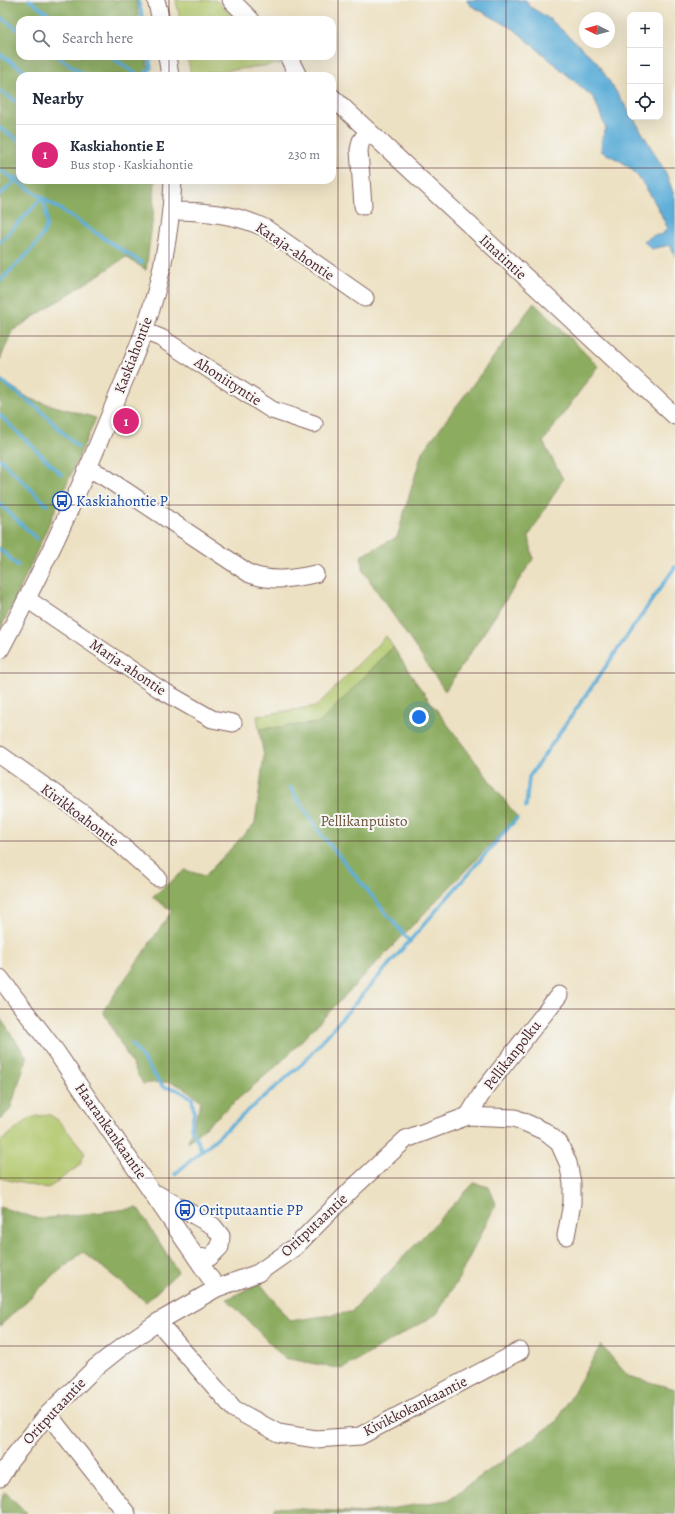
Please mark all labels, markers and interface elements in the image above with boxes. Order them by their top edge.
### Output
north arrow [579,12,615,48]
map controls [627,12,663,120]
button: + [627,12,663,48]
search box [16,16,336,60]
icon: search [30,27,52,49]
text: Search here [62,28,133,48]
button: − [627,48,663,84]
button: locate [627,84,663,120]
text: Nearby [32,87,83,110]
text: Kaskiahontie E [70,136,165,156]
text: 1 [43,146,47,163]
text: 230 m [288,146,320,163]
text: Bus stop · Kaskiahontie [70,156,193,173]
street label: Kataja-ahontie [252,217,339,285]
street label: Iinatintie [475,230,531,284]
street label: Kaskiahontie [109,314,157,396]
street label: Ahoniityntie [190,351,266,410]
pin: 1 [113,406,139,436]
bus stop icon: Kaskiahontie P [51,490,73,512]
place label: Kaskiahontie P [76,491,168,511]
street label: Marja-ahontie [86,634,170,700]
your location [409,707,429,727]
street label: Kivikkoahontie [37,779,123,851]
park label: Pellikanpuisto [321,811,407,831]
street label: Pellikanpolku [479,1016,546,1094]
street label: Haarankankaantie [70,1079,152,1183]
street label: Oritputaantie [276,1189,352,1261]
bus stop icon: Oritputaantie PP [174,1199,196,1221]
place label: Oritputaantie PP [199,1200,303,1220]
street label: Kivikkokankaantie [360,1371,471,1441]
street label: Oritputaantie [18,1373,90,1449]

